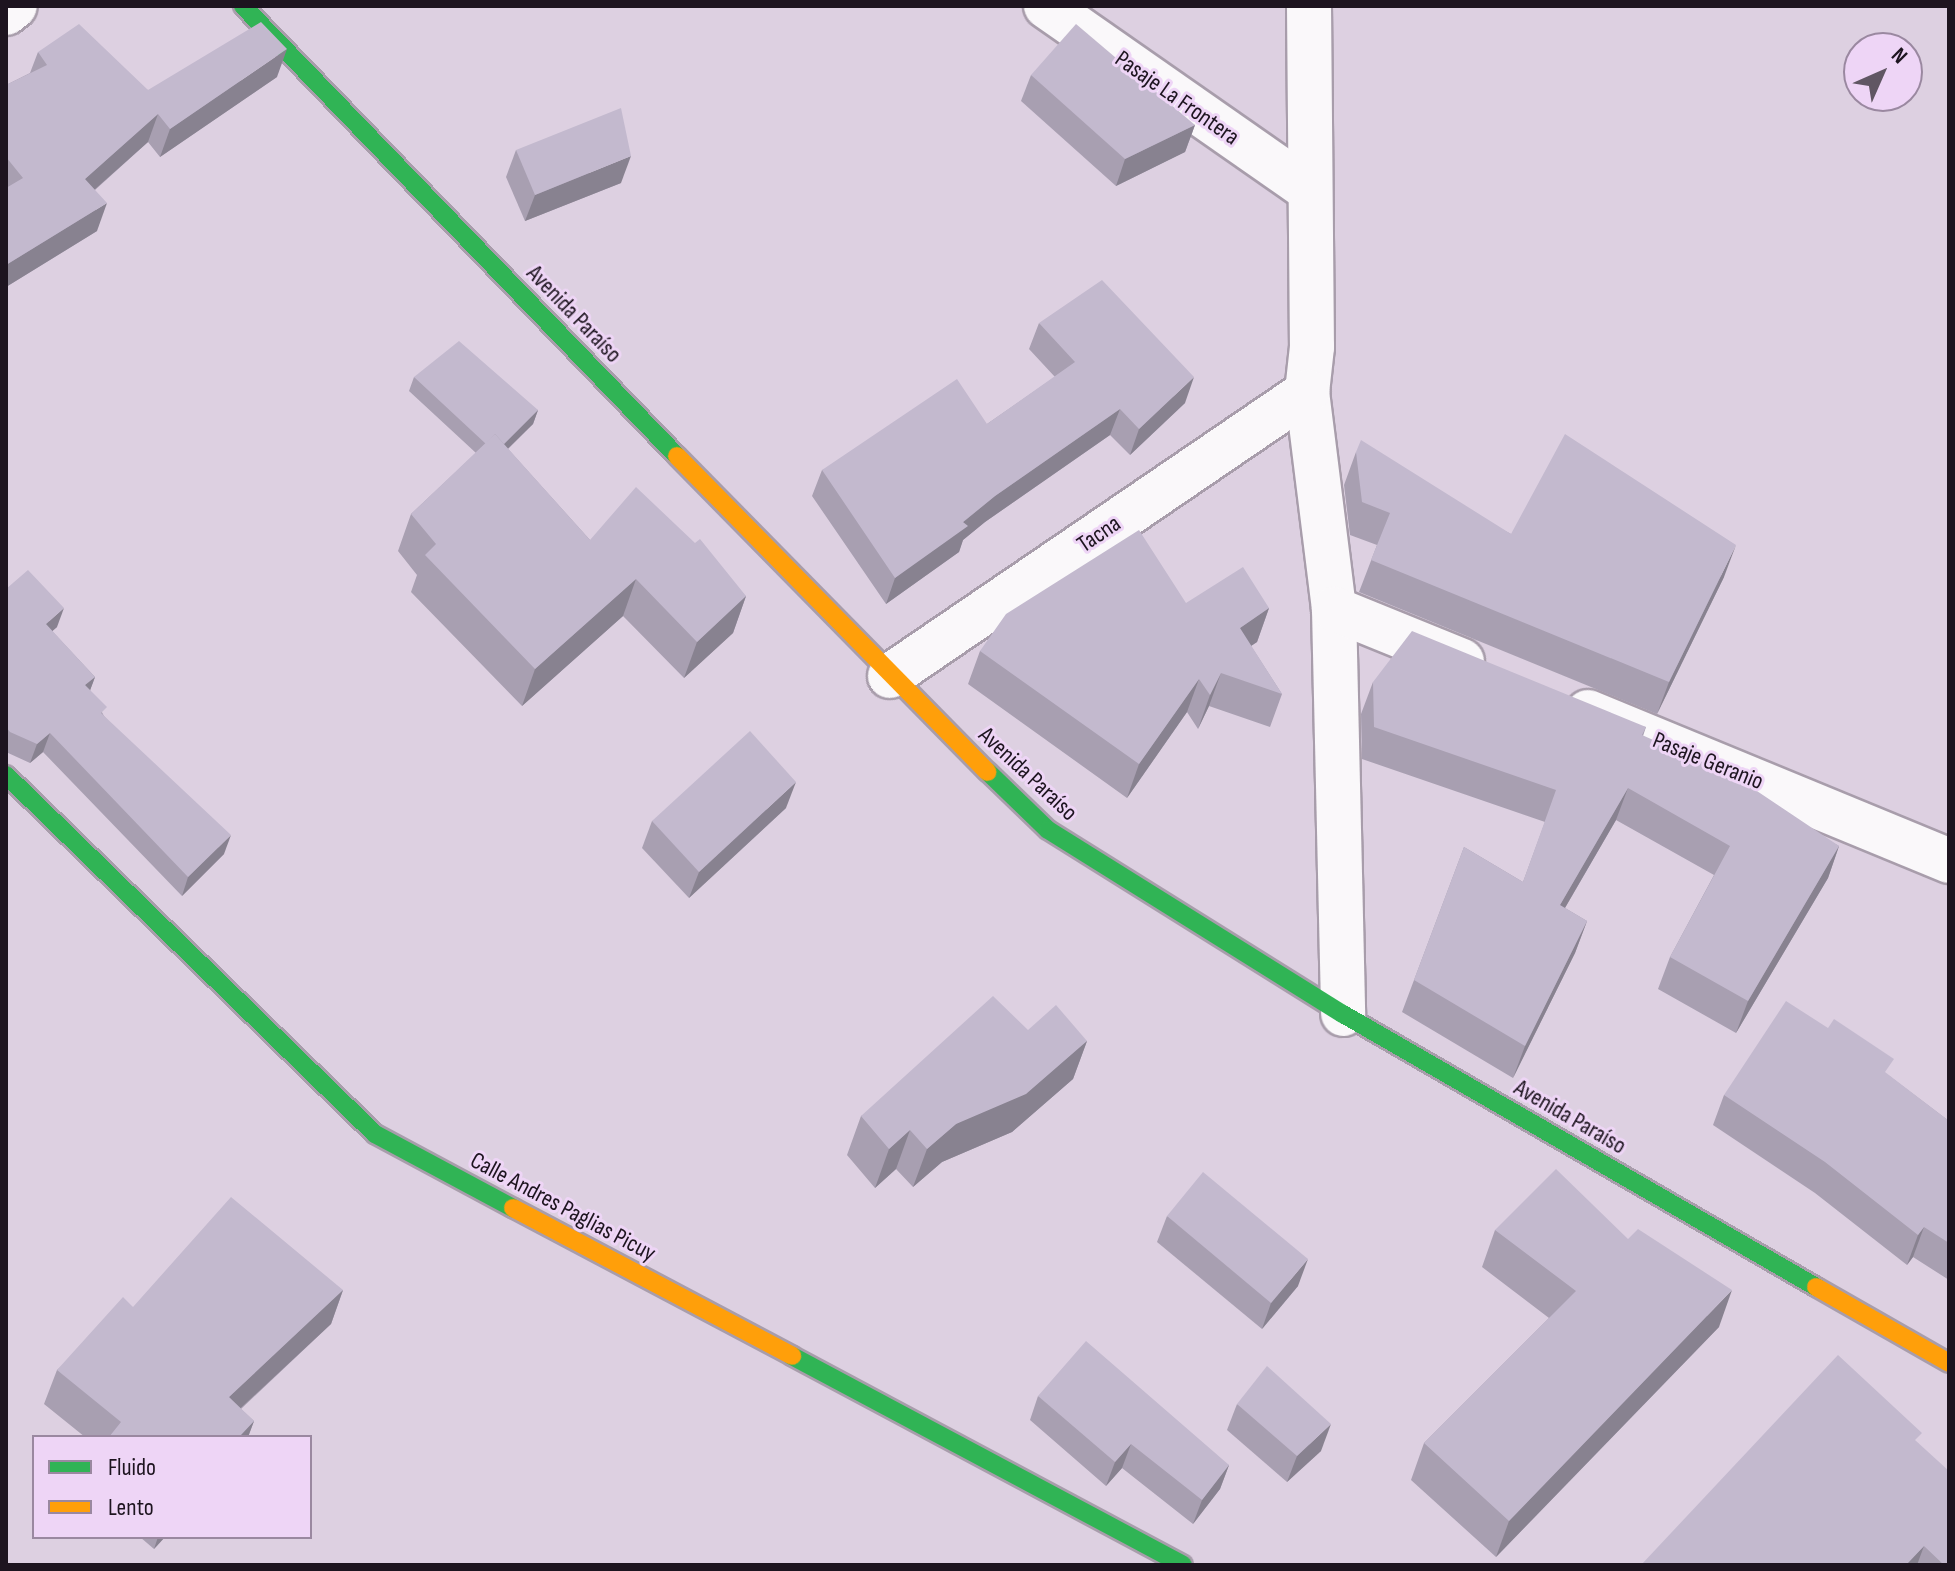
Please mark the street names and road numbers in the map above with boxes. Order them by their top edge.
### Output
street label: Pasaje La Frontera [1109,45,1245,151]
street label: Avenida Paraíso [520,259,628,369]
street label: Tacna [1072,509,1126,559]
street label: Avenida Paraíso [973,721,1083,827]
street label: Pasaje Geranio [1649,726,1767,796]
street label: Avenida Paraíso [1509,1073,1631,1161]
street label: Calle Andres Paglias Picuy [465,1146,661,1268]

